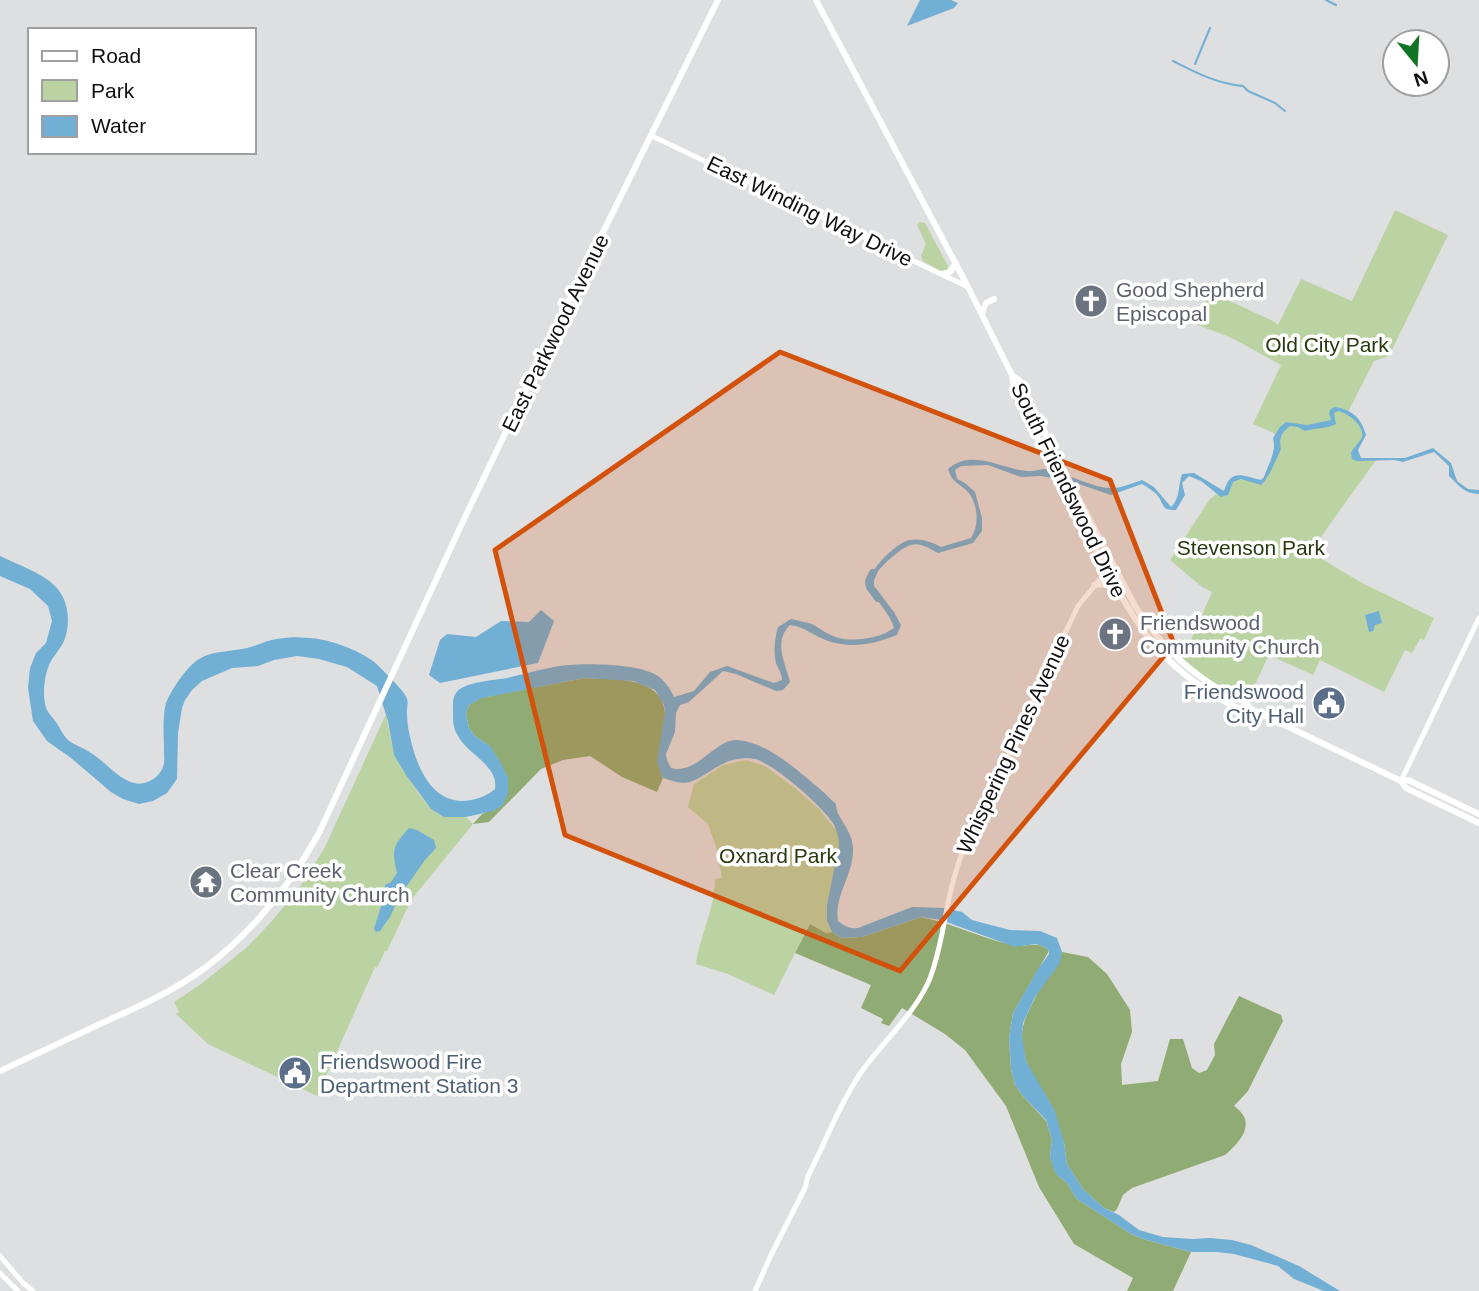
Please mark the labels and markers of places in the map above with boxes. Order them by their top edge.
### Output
place label: Good Shepherd Episcopal [1116,278,1264,325]
church icon: Good Shepherd Episcopal [1072,282,1110,320]
place label: Friendswood Community Church [1140,611,1320,658]
church icon: Friendswood Community Church [1096,615,1134,653]
place label: Friendswood City Hall [1184,680,1304,727]
public building icon: Friendswood City Hall [1310,684,1348,722]
place label: Clear Creek Community Church [230,859,410,906]
temple icon: Clear Creek Community Church [187,863,225,901]
place label: Friendswood Fire Department Station 3 [320,1050,518,1097]
public building icon: Friendswood Fire Department Station 3 [276,1054,314,1092]

